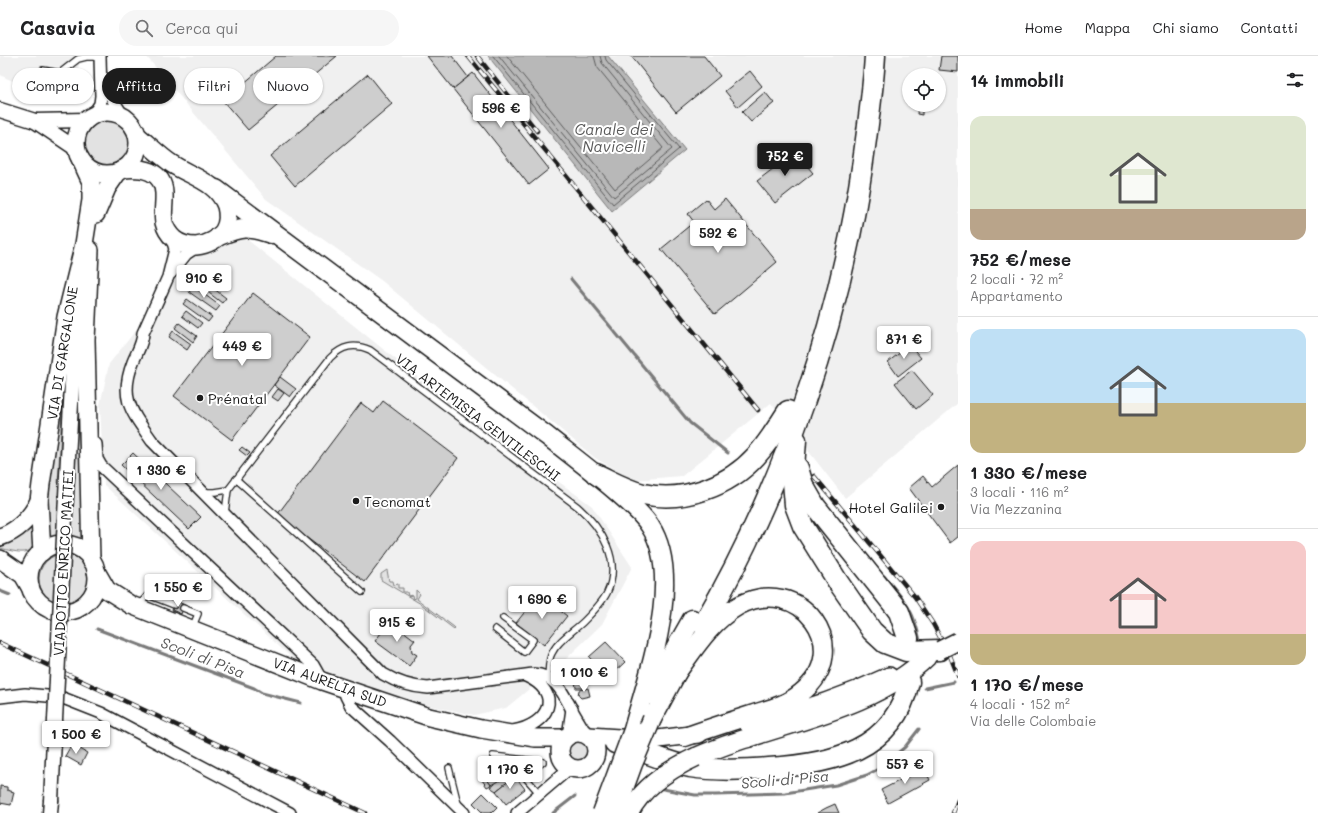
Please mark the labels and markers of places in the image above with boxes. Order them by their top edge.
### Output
pin: 596 € [473,95,529,129]
pin: 752 € [757,143,813,177]
pin: 592 € [690,220,746,254]
pin: 910 € [176,265,232,299]
pin: 871 € [876,326,932,360]
pin: 449 € [214,333,270,367]
place label: Prénatal [208,389,267,408]
marker: Prénatal [195,393,205,403]
pin: 1 330 € [124,457,198,491]
place label: Tecnomat [364,492,431,511]
marker: Tecnomat [351,496,361,506]
place label: Hotel Galilei [849,498,933,517]
marker: Hotel Galilei [936,502,946,512]
pin: 1 550 € [141,574,215,608]
pin: 1 690 € [505,586,579,620]
pin: 915 € [369,609,425,643]
pin: 1 010 € [547,659,621,693]
pin: 1 500 € [39,721,113,755]
pin: 557 € [877,751,933,785]
pin: 1 170 € [473,756,547,790]

